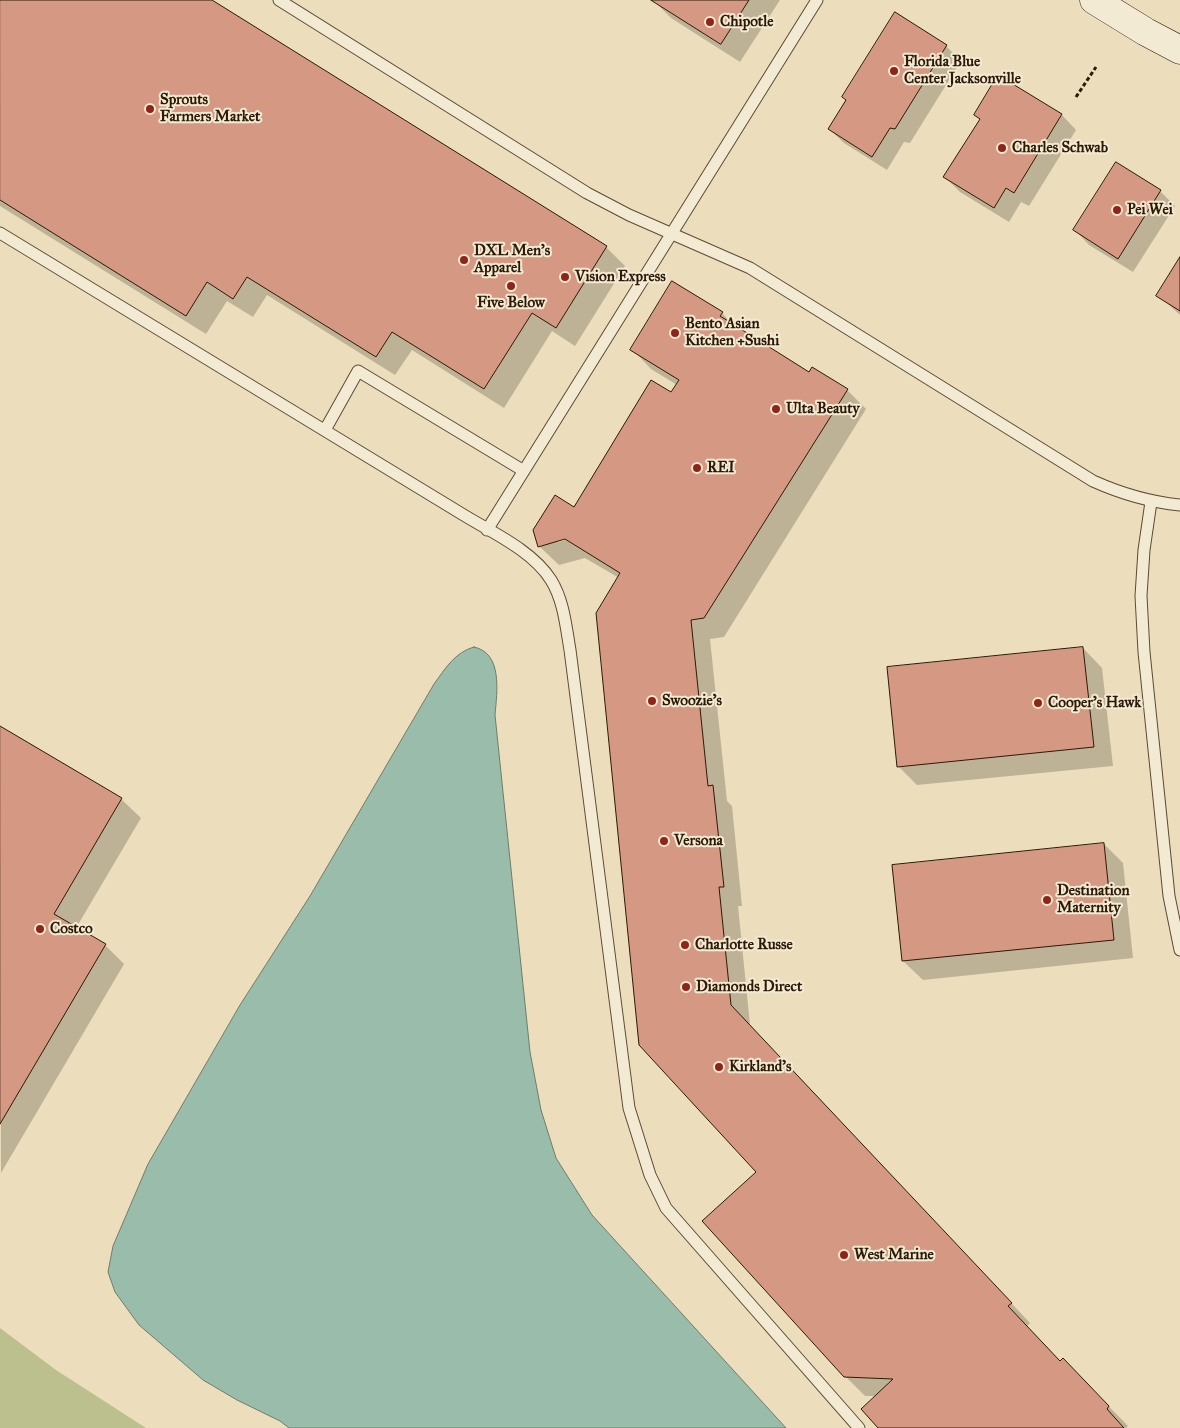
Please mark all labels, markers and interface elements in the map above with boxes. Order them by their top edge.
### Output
place label: Chipotle [720,13,773,31]
marker: Chipotle [704,16,716,28]
place label: Florida Blue Center Jacksonville [904,53,1021,88]
marker: Florida Blue Center Jacksonville [888,65,900,77]
place label: Sprouts Farmers Market [160,91,260,126]
marker: Sprouts Farmers Market [144,103,156,115]
place label: Charles Schwab [1012,139,1108,157]
marker: Charles Schwab [996,142,1008,154]
place label: Pei Wei [1127,201,1173,219]
marker: Pei Wei [1111,204,1123,216]
place label: DXL Men's Apparel [474,242,550,277]
marker: DXL Men's Apparel [458,254,470,266]
place label: Vision Express [575,268,666,286]
marker: Vision Express [559,271,571,283]
marker: Five Below [505,280,517,292]
place label: Five Below [477,294,545,312]
place label: Bento Asian Kitchen +Sushi [685,315,779,350]
marker: Bento Asian Kitchen +Sushi [669,327,681,339]
place label: Ulta Beauty [786,400,860,418]
marker: Ulta Beauty [770,403,782,415]
place label: REI [707,459,735,477]
marker: REI [691,462,703,474]
place label: Swoozie's [662,692,722,710]
place label: Cooper's Hawk [1048,694,1141,712]
marker: Swoozie's [646,695,658,707]
marker: Cooper's Hawk [1032,697,1044,709]
place label: Versona [674,832,723,850]
marker: Versona [658,835,670,847]
place label: Destination Maternity [1057,882,1130,917]
marker: Destination Maternity [1041,894,1053,906]
place label: Costco [50,920,93,938]
marker: Costco [34,923,46,935]
place label: Charlotte Russe [695,936,793,954]
marker: Charlotte Russe [679,939,691,951]
place label: Diamonds Direct [696,978,802,996]
marker: Diamonds Direct [680,981,692,993]
place label: Kirkland's [729,1058,791,1076]
marker: Kirkland's [713,1061,725,1073]
place label: West Marine [854,1246,934,1264]
marker: West Marine [838,1249,850,1261]

